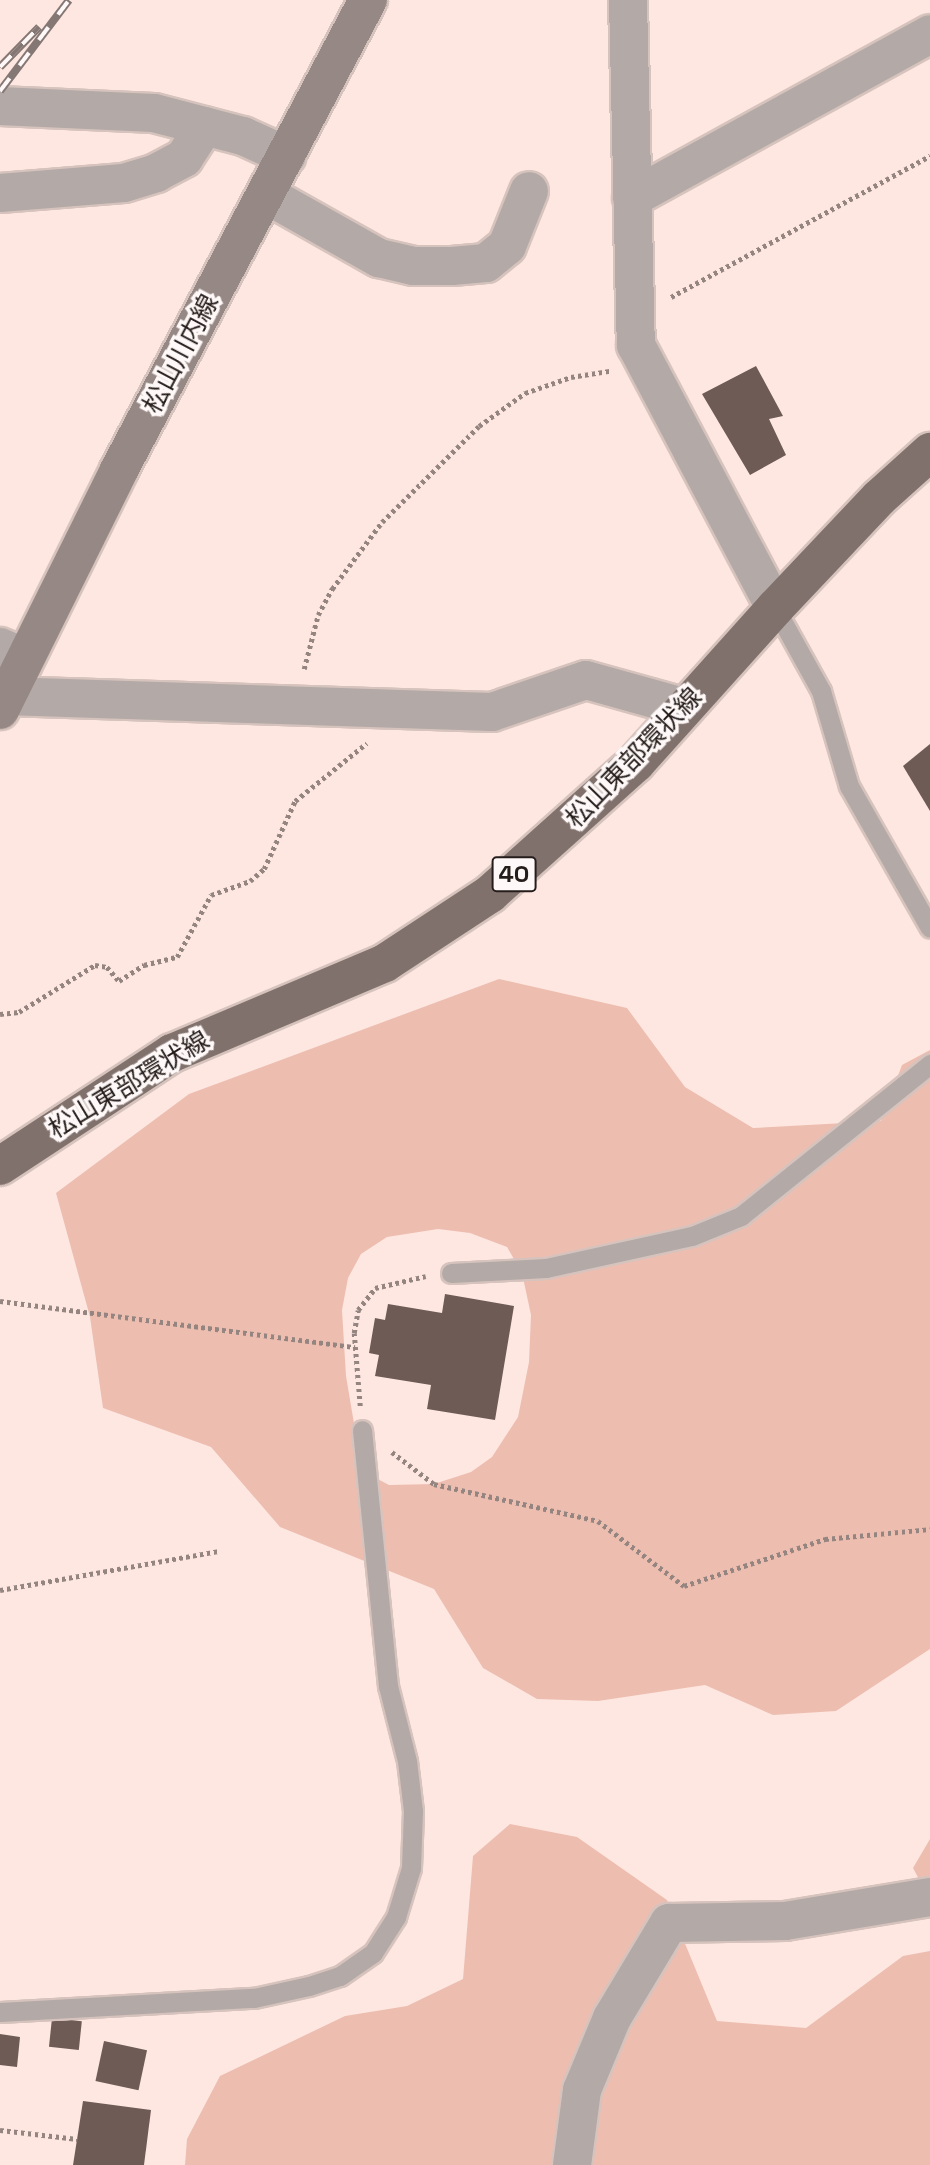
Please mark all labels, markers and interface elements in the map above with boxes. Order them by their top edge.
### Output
street label: 松山川内線 [137,289,225,419]
street label: 松山東部環状線 [560,682,708,834]
road number: 40 [491,854,537,894]
street label: 松山東部環状線 [43,1025,215,1145]

